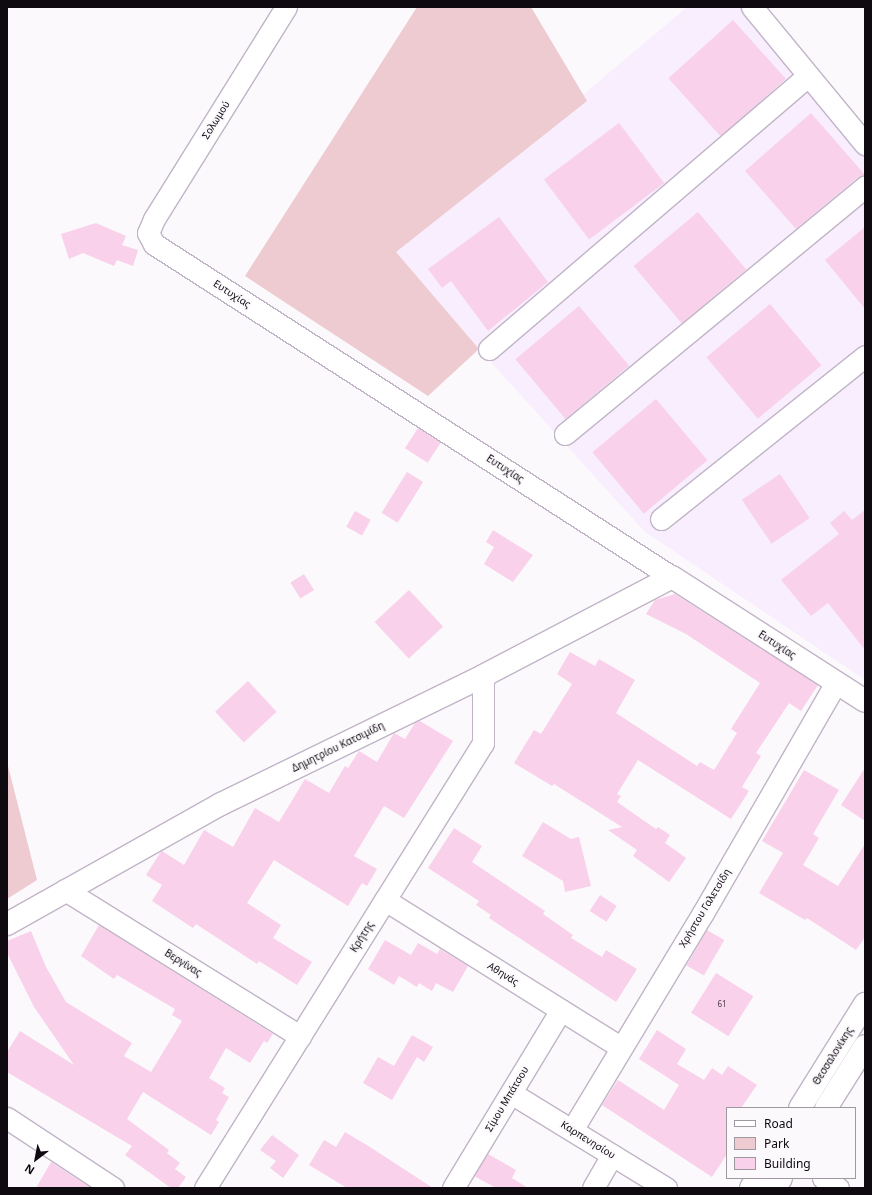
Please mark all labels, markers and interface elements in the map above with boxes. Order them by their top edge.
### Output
street label: Σολωμού [200,99,232,141]
street label: Ευτυχίας [211,277,253,311]
street label: Ευτυχίας [484,452,526,486]
street label: Ευτυχίας [756,628,798,662]
street label: Δημητρίου Κατσιμίδη [290,719,386,775]
street label: Χρήστου Γαλετσίδη [677,866,733,950]
street label: Κρήτης [348,919,376,955]
street label: Βεργίνας [162,947,204,979]
street label: Αθηνάς [485,960,521,988]
house number: 61 [717,999,727,1009]
street label: Θεσσαλονίκης [810,1025,856,1087]
street label: Σίμου Μπάτσου [483,1064,531,1134]
legend [726,1107,856,1179]
text: Road [764,1115,793,1132]
street label: Καρπενησίου [558,1118,618,1162]
text: Park [764,1135,789,1152]
north arrow [16,1139,56,1179]
text: Building [764,1155,811,1172]
text: N [22,1161,37,1178]

